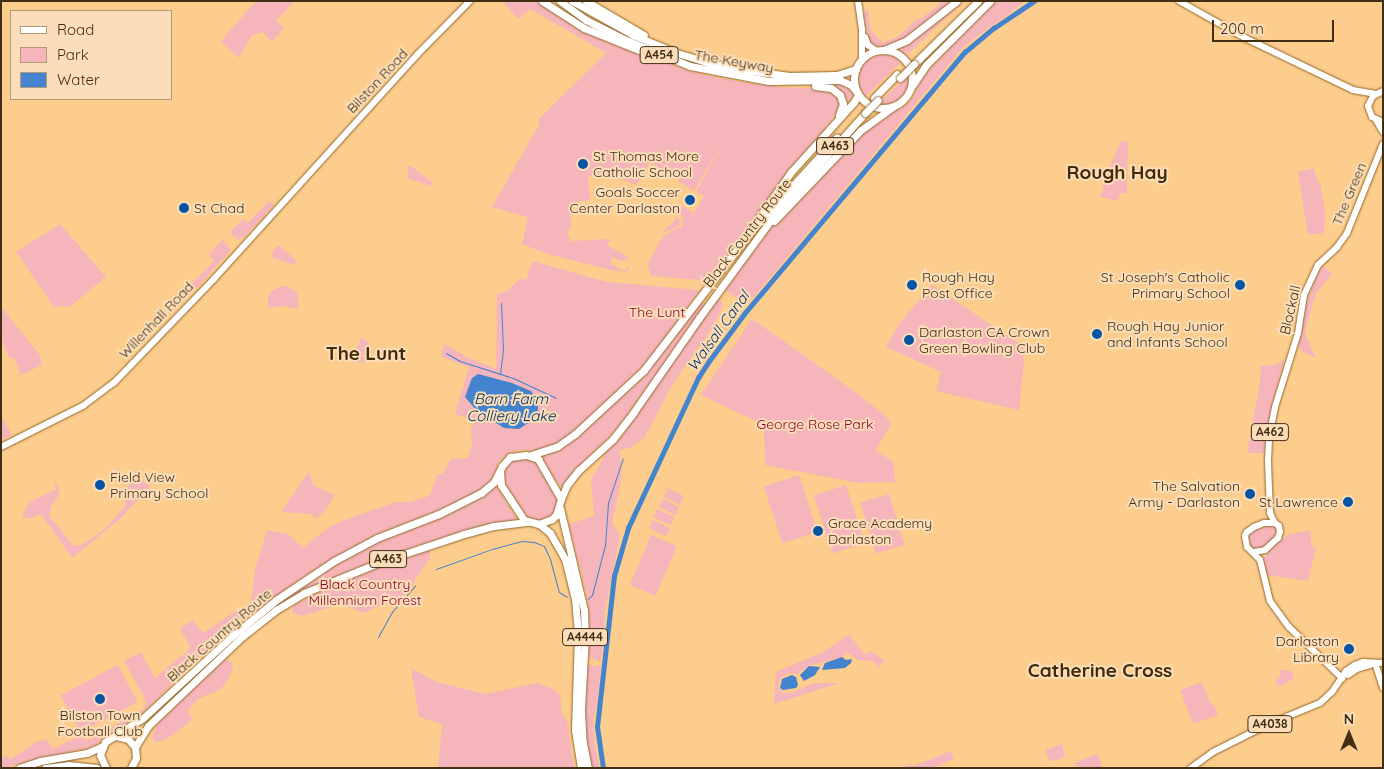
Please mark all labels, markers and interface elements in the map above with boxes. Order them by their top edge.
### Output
legend [10,10,172,100]
scale bar [1214,10,1336,42]
text: 200 m [1220,19,1264,38]
text: Road [57,20,94,39]
text: Park [57,45,89,64]
street label: Bilston Road [343,45,411,117]
road number: A454 [639,46,679,64]
street label: The Keyway [693,46,775,76]
text: Water [57,70,100,89]
road number: A463 [815,136,855,156]
place label: St Thomas More Catholic School [593,148,699,180]
marker: St Thomas More Catholic School [577,158,589,170]
street label: The Green [1328,160,1370,228]
district label: Rough Hay [1066,162,1168,184]
street label: Black Country Route [699,175,795,291]
place label: Goals Soccer Center Darlaston [570,184,680,216]
marker: Goals Soccer Center Darlaston [684,194,696,206]
place label: St Chad [194,200,244,216]
marker: St Chad [178,202,190,214]
place label: Rough Hay Post Office [922,269,995,302]
place label: St Joseph's Catholic Primary School [1101,269,1230,302]
street label: Willenhall Road [115,278,197,362]
marker: Rough Hay Post Office [906,279,918,291]
marker: St Joseph's Catholic Primary School [1234,279,1246,291]
street label: Blockall [1276,284,1304,336]
water label: Walsall Canal [683,288,753,374]
park label: The Lunt [629,304,685,320]
place label: Rough Hay Junior and Infants School [1107,318,1228,351]
place label: Darlaston CA Crown Green Bowling Club [919,324,1050,357]
marker: Rough Hay Junior and Infants School [1091,328,1103,340]
marker: Darlaston CA Crown Green Bowling Club [903,334,915,346]
district label: The Lunt [326,343,406,365]
water label: Barn Farm Colliery Lake [466,389,556,424]
park label: George Rose Park [756,416,874,432]
road number: A462 [1250,422,1290,442]
place label: Field View Primary School [110,469,208,502]
place label: The Salvation Army - Darlaston [1128,478,1240,511]
marker: Field View Primary School [94,479,106,491]
marker: The Salvation Army - Darlaston [1244,488,1256,500]
place label: St Lawrence [1259,494,1338,510]
marker: St Lawrence [1342,496,1354,508]
place label: Grace Academy Darlaston [828,515,932,548]
marker: Grace Academy Darlaston [812,525,824,537]
road number: A463 [368,550,408,568]
park label: Black Country Millennium Forest [309,576,421,608]
street label: Black Country Route [163,585,275,685]
road number: A4444 [561,628,609,646]
place label: Darlaston Library [1276,633,1339,666]
marker: Darlaston Library [1343,643,1355,655]
district label: Catherine Cross [1028,660,1172,682]
marker: Bilston Town Football Club [94,693,106,705]
place label: Bilston Town Football Club [57,707,143,740]
north arrow [1324,709,1374,759]
text: N [1344,710,1354,728]
road number: A4038 [1246,714,1294,734]

